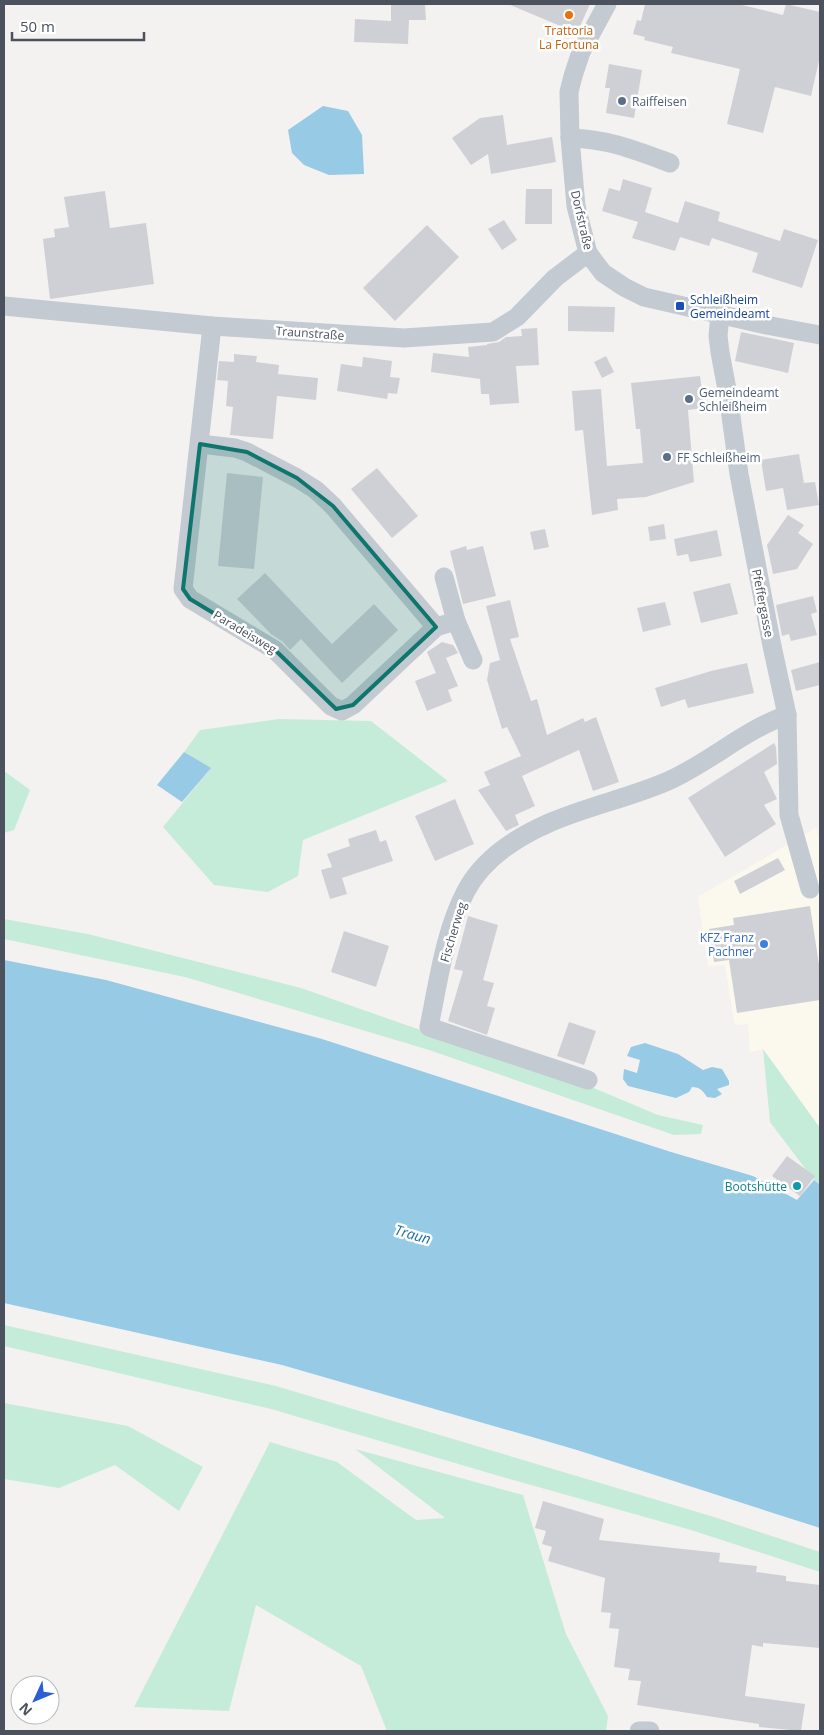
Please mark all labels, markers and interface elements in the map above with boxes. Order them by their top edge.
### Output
marker: Trattoria La Fortuna [563,9,575,21]
scale bar [12,10,145,42]
text: 50 m [20,16,55,36]
place label: Trattoria La Fortuna [539,22,599,53]
place label: Raiffeisen [632,93,687,110]
marker: Raiffeisen [616,95,628,107]
street label: Dorfstraße [567,189,597,252]
place label: Schleißheim Gemeindeamt [690,291,770,322]
marker: Schleißheim Gemeindeamt [674,300,686,312]
street label: Traunstraße [275,322,345,344]
place label: Gemeindeamt Schleißheim [699,384,779,415]
marker: Gemeindeamt Schleißheim [683,393,695,405]
place label: FF Schleißheim [677,449,761,466]
marker: FF Schleißheim [661,451,673,463]
street label: Pfeffergasse [748,567,778,639]
street label: Paradeisweg [210,606,280,658]
street label: Fischerweg [436,899,470,964]
place label: KFZ Franz Pachner [700,929,754,960]
marker: KFZ Franz Pachner [758,938,770,950]
place label: Bootshütte [725,1178,787,1195]
marker: Bootshütte [791,1180,803,1192]
water label: Traun [393,1220,433,1248]
north arrow [10,1675,60,1725]
text: N [14,1699,36,1720]

